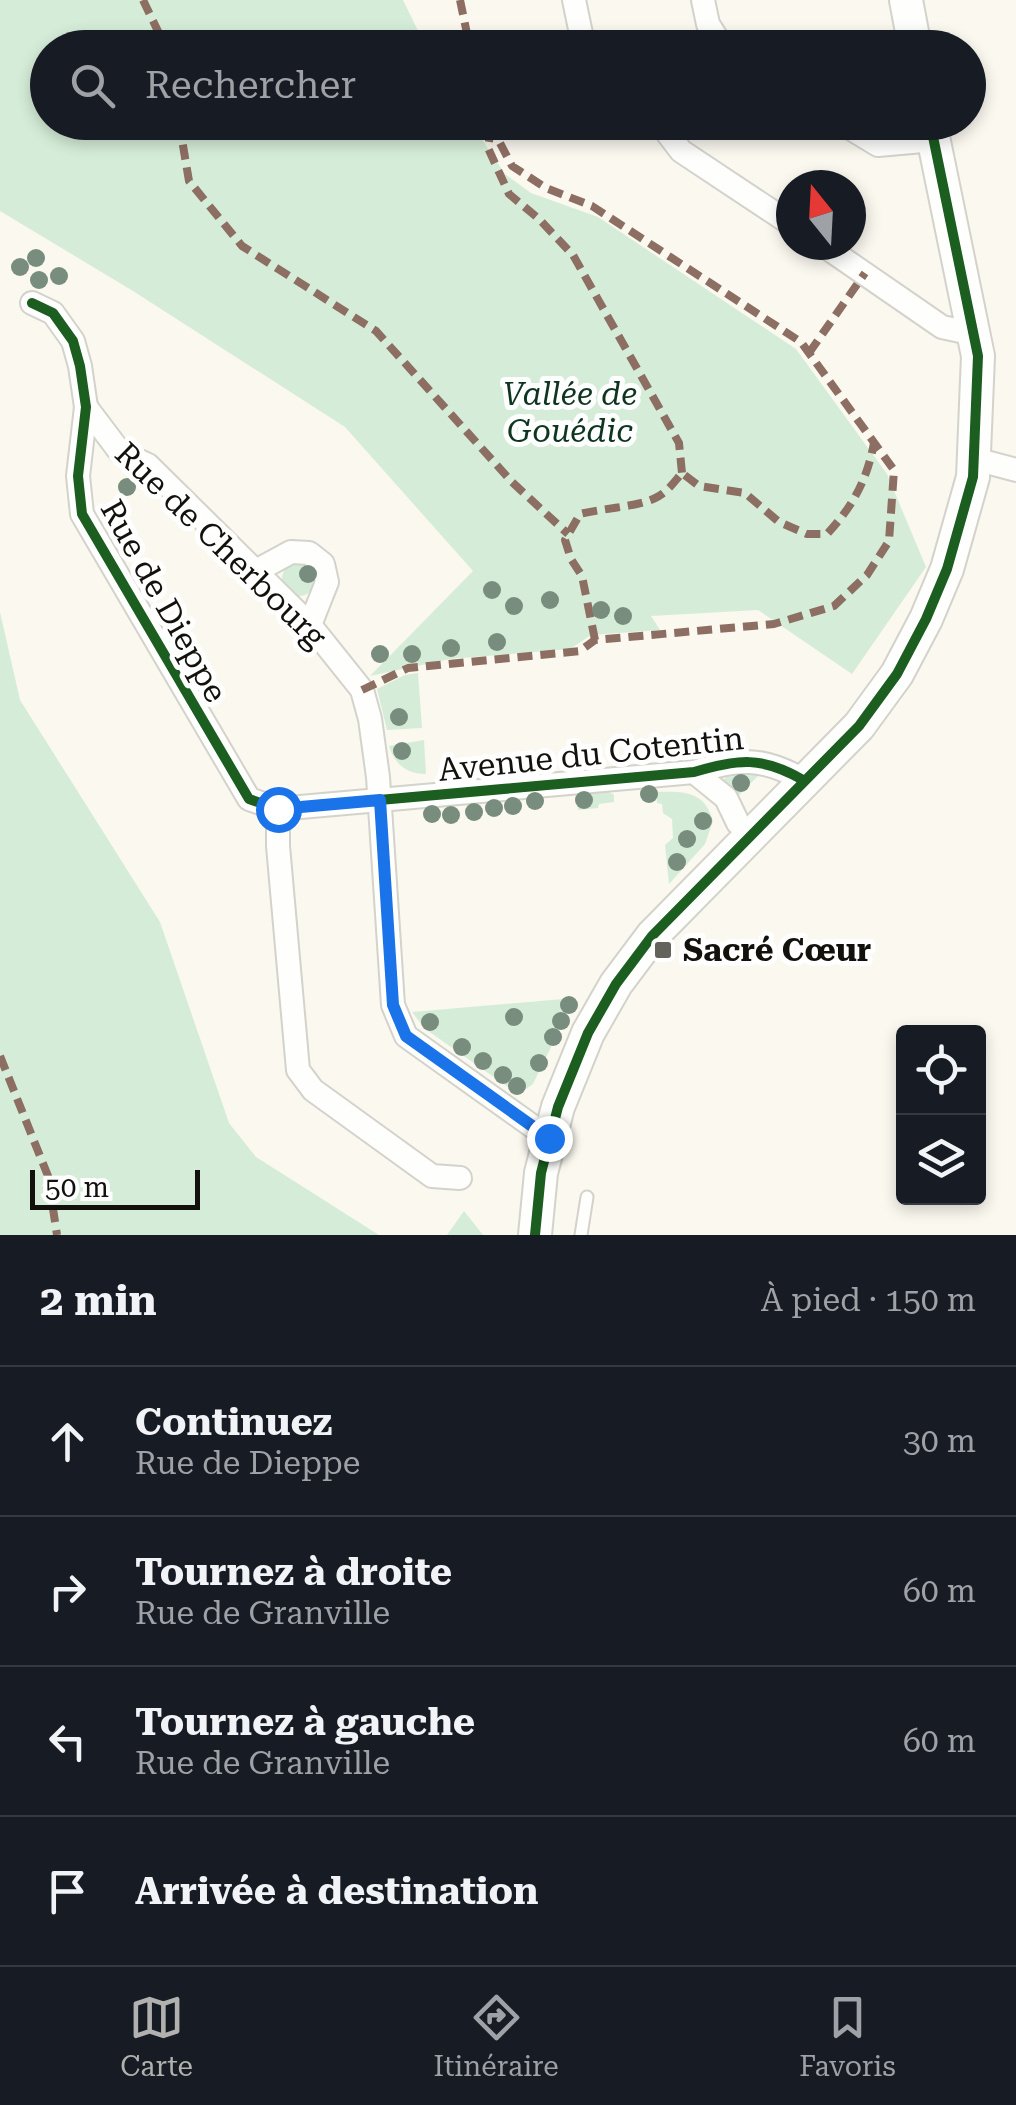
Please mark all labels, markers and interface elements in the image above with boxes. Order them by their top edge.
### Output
search box [30,30,986,140]
icon: search [65,58,120,113]
text: Rechercher [145,63,356,107]
north arrow [776,170,866,260]
park label: Vallée de Gouédic [503,375,637,450]
street label: Rue de Cherbourg [108,434,335,656]
street label: Rue de Dieppe [93,493,235,709]
street label: Avenue du Cotentin [436,719,746,789]
route start [256,787,302,833]
place label: Sacré Cœur [683,931,871,969]
marker: Sacré Cœur [652,939,674,961]
map controls [896,1025,986,1205]
button: locate [896,1025,986,1115]
button: layers [896,1115,986,1205]
route end [527,1116,573,1162]
scale bar [30,1165,200,1210]
text: 50 m [45,1171,109,1204]
text: 2 min [40,1276,157,1325]
text: À pied · 150 m [761,1281,976,1319]
text: Continuez [135,1400,332,1444]
icon: ahead [40,1414,95,1469]
text: 30 m [903,1422,976,1460]
text: Rue de Dieppe [135,1444,360,1482]
text: Tournez à droite [135,1550,452,1594]
icon: right [40,1564,95,1619]
text: 60 m [903,1572,976,1610]
text: Rue de Granville [135,1594,390,1632]
text: Tournez à gauche [135,1700,475,1744]
icon: left [40,1714,95,1769]
text: 60 m [903,1722,976,1760]
text: Rue de Granville [135,1744,390,1782]
icon: arrive [40,1864,95,1919]
text: Arrivée à destination [135,1869,539,1913]
tab: Carte [120,1990,193,2083]
tab: Itinéraire [433,1990,559,2083]
tab: Favoris [799,1990,896,2083]

